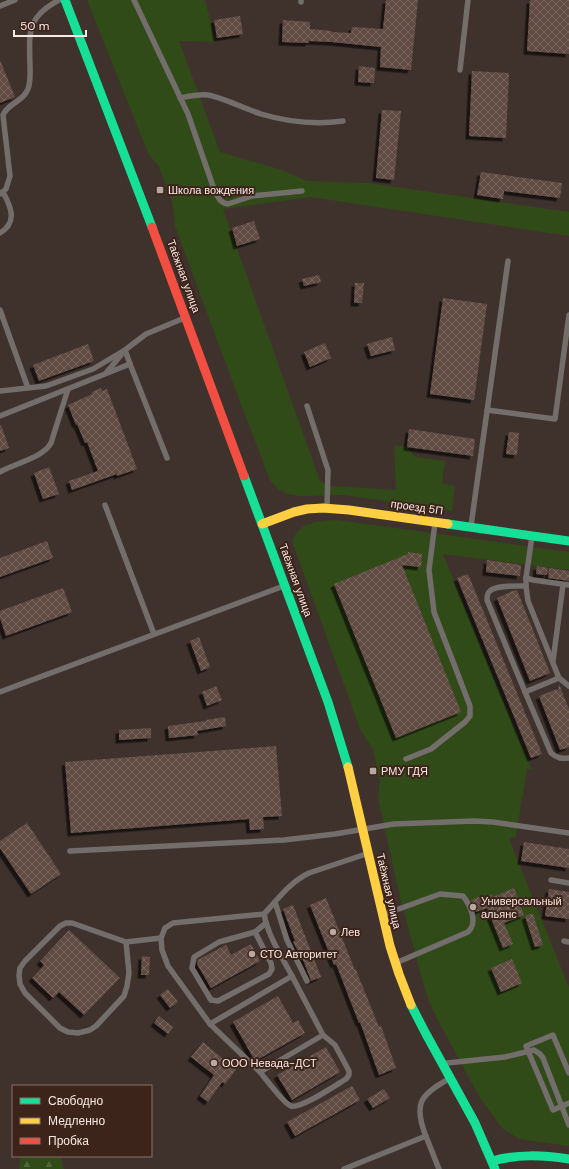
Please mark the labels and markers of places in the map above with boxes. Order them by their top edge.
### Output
place label: Школа вождения [168,183,254,197]
marker: Школа вождения [155,185,165,195]
place label: РМУ ГДЯ [381,764,428,778]
marker: РМУ ГДЯ [368,766,378,776]
place label: Универсальный альянс [481,894,562,921]
marker: Универсальный альянс [468,902,478,912]
place label: Лев [341,925,360,939]
marker: Лев [328,927,338,937]
place label: СТО Авторитет [260,947,337,961]
marker: СТО Авторитет [247,949,257,959]
place label: ООО Невада-ДСТ [222,1056,317,1070]
marker: ООО Невада-ДСТ [209,1058,219,1068]

